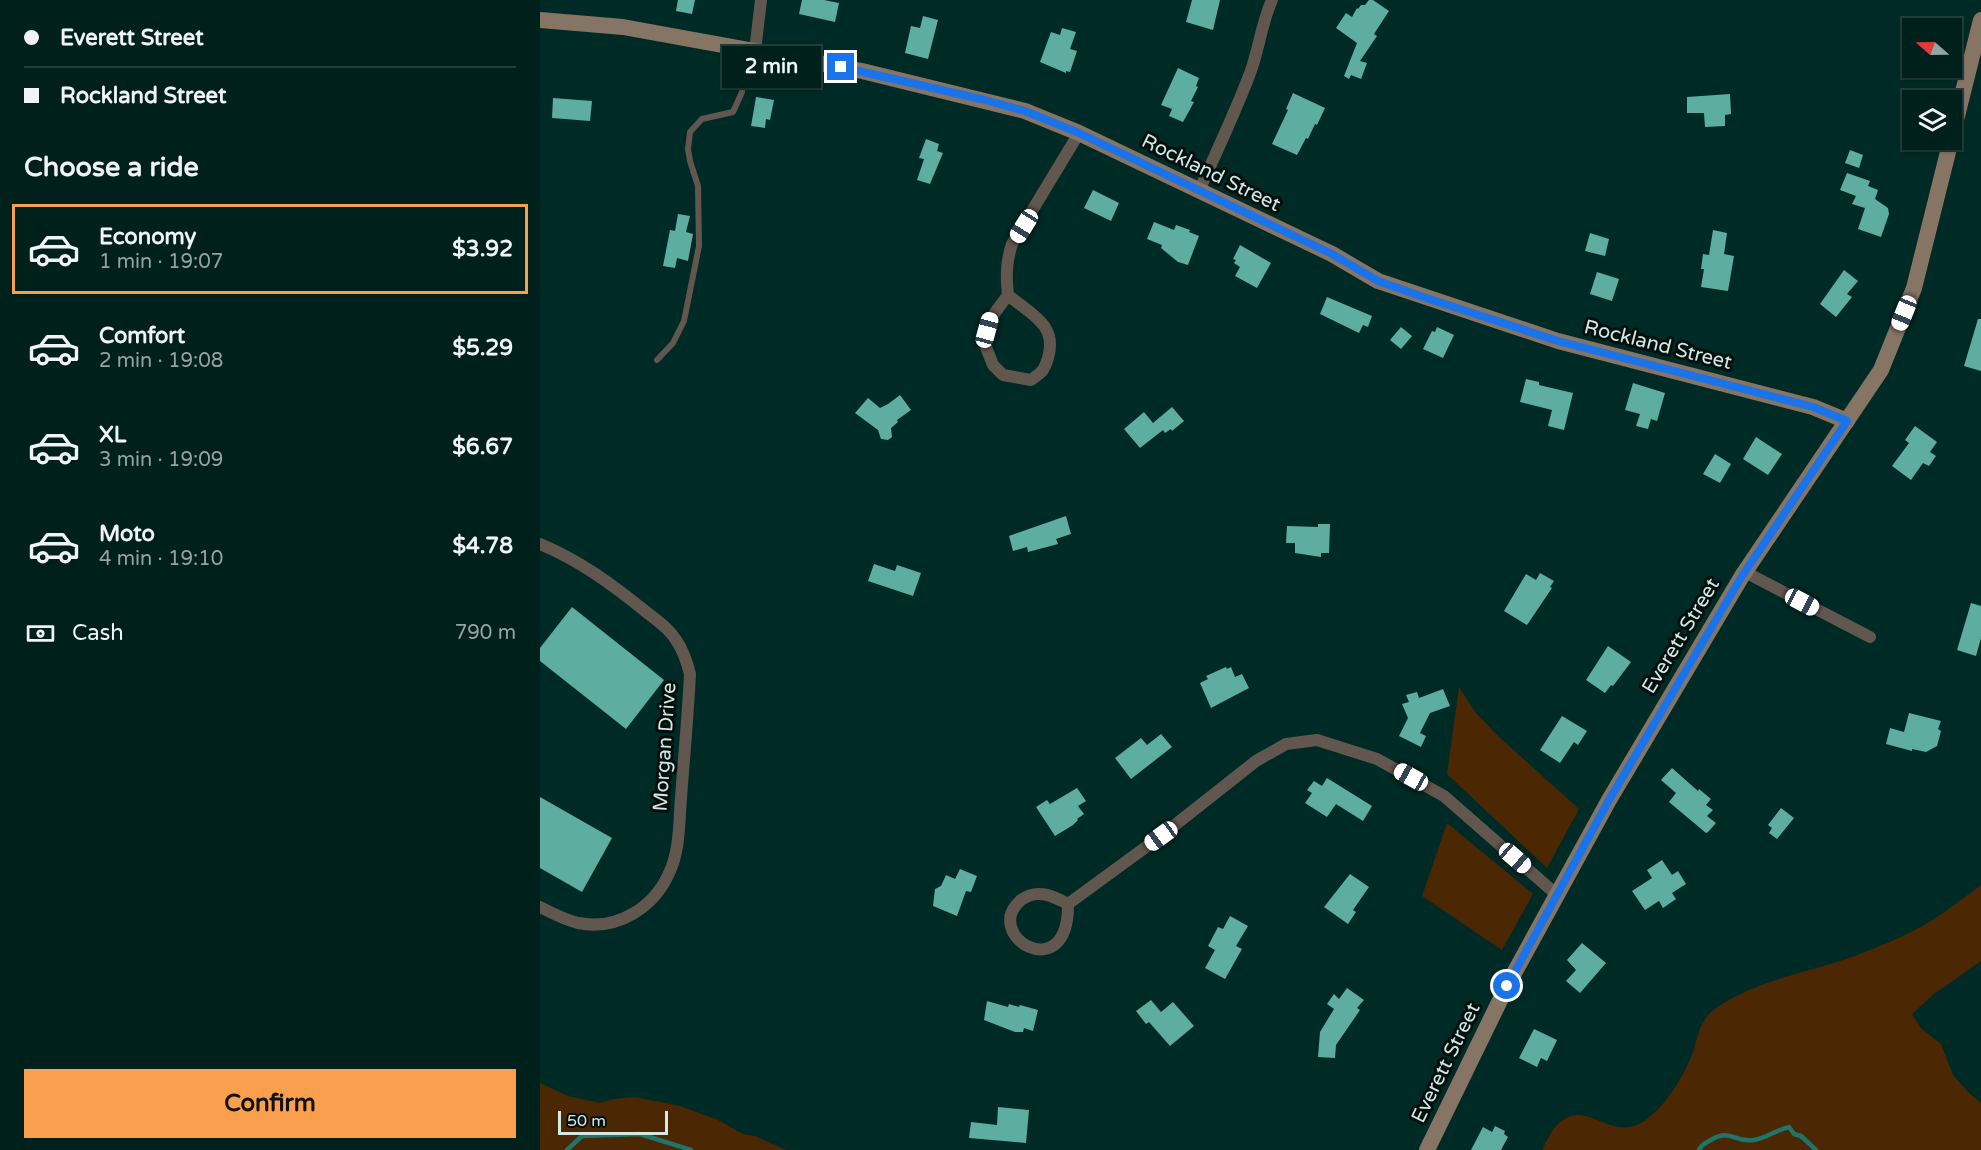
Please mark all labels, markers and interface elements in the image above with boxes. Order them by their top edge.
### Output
north arrow [1902,18,1962,78]
map controls [1902,18,1962,150]
text: Everett Street [60,25,204,51]
callout: 2 min [721,46,820,88]
route end [827,53,854,80]
text: 2 min [745,55,798,79]
text: Rockland Street [60,83,226,109]
button: layers [1902,90,1962,150]
street label: Rockland Street [1138,129,1285,217]
text: Choose a ride [24,151,199,184]
car [1007,206,1041,246]
icon: car [27,222,81,276]
text: Economy [99,224,196,250]
text: $3.92 [452,236,513,262]
text: 1 min · 19:07 [99,250,223,274]
car [1889,293,1919,333]
car [974,310,1000,350]
street label: Rockland Street [1582,315,1735,375]
icon: car [27,321,81,375]
text: Comfort [99,323,185,349]
text: $5.29 [452,335,513,361]
text: 2 min · 19:08 [99,349,223,373]
icon: car [27,420,81,474]
text: XL [99,422,126,448]
text: $6.67 [452,434,513,460]
text: 3 min · 19:09 [99,448,223,472]
icon: car [27,519,81,573]
text: Moto [99,521,155,547]
text: $4.78 [452,533,513,559]
text: 4 min · 19:10 [99,547,223,571]
street label: Everett Street [1637,574,1725,698]
car [1782,586,1822,618]
icon: cash [24,617,57,650]
text: Cash [72,620,124,646]
text: 790 m [455,621,516,645]
street label: Morgan Drive [649,682,681,812]
car [1391,760,1431,794]
car [1141,818,1181,854]
car [1496,839,1534,877]
route start [1493,972,1520,999]
street label: Everett Street [1407,999,1486,1127]
button: Confirm [24,1069,516,1138]
scale bar [558,1108,668,1136]
text: 50 m [567,1111,606,1131]

